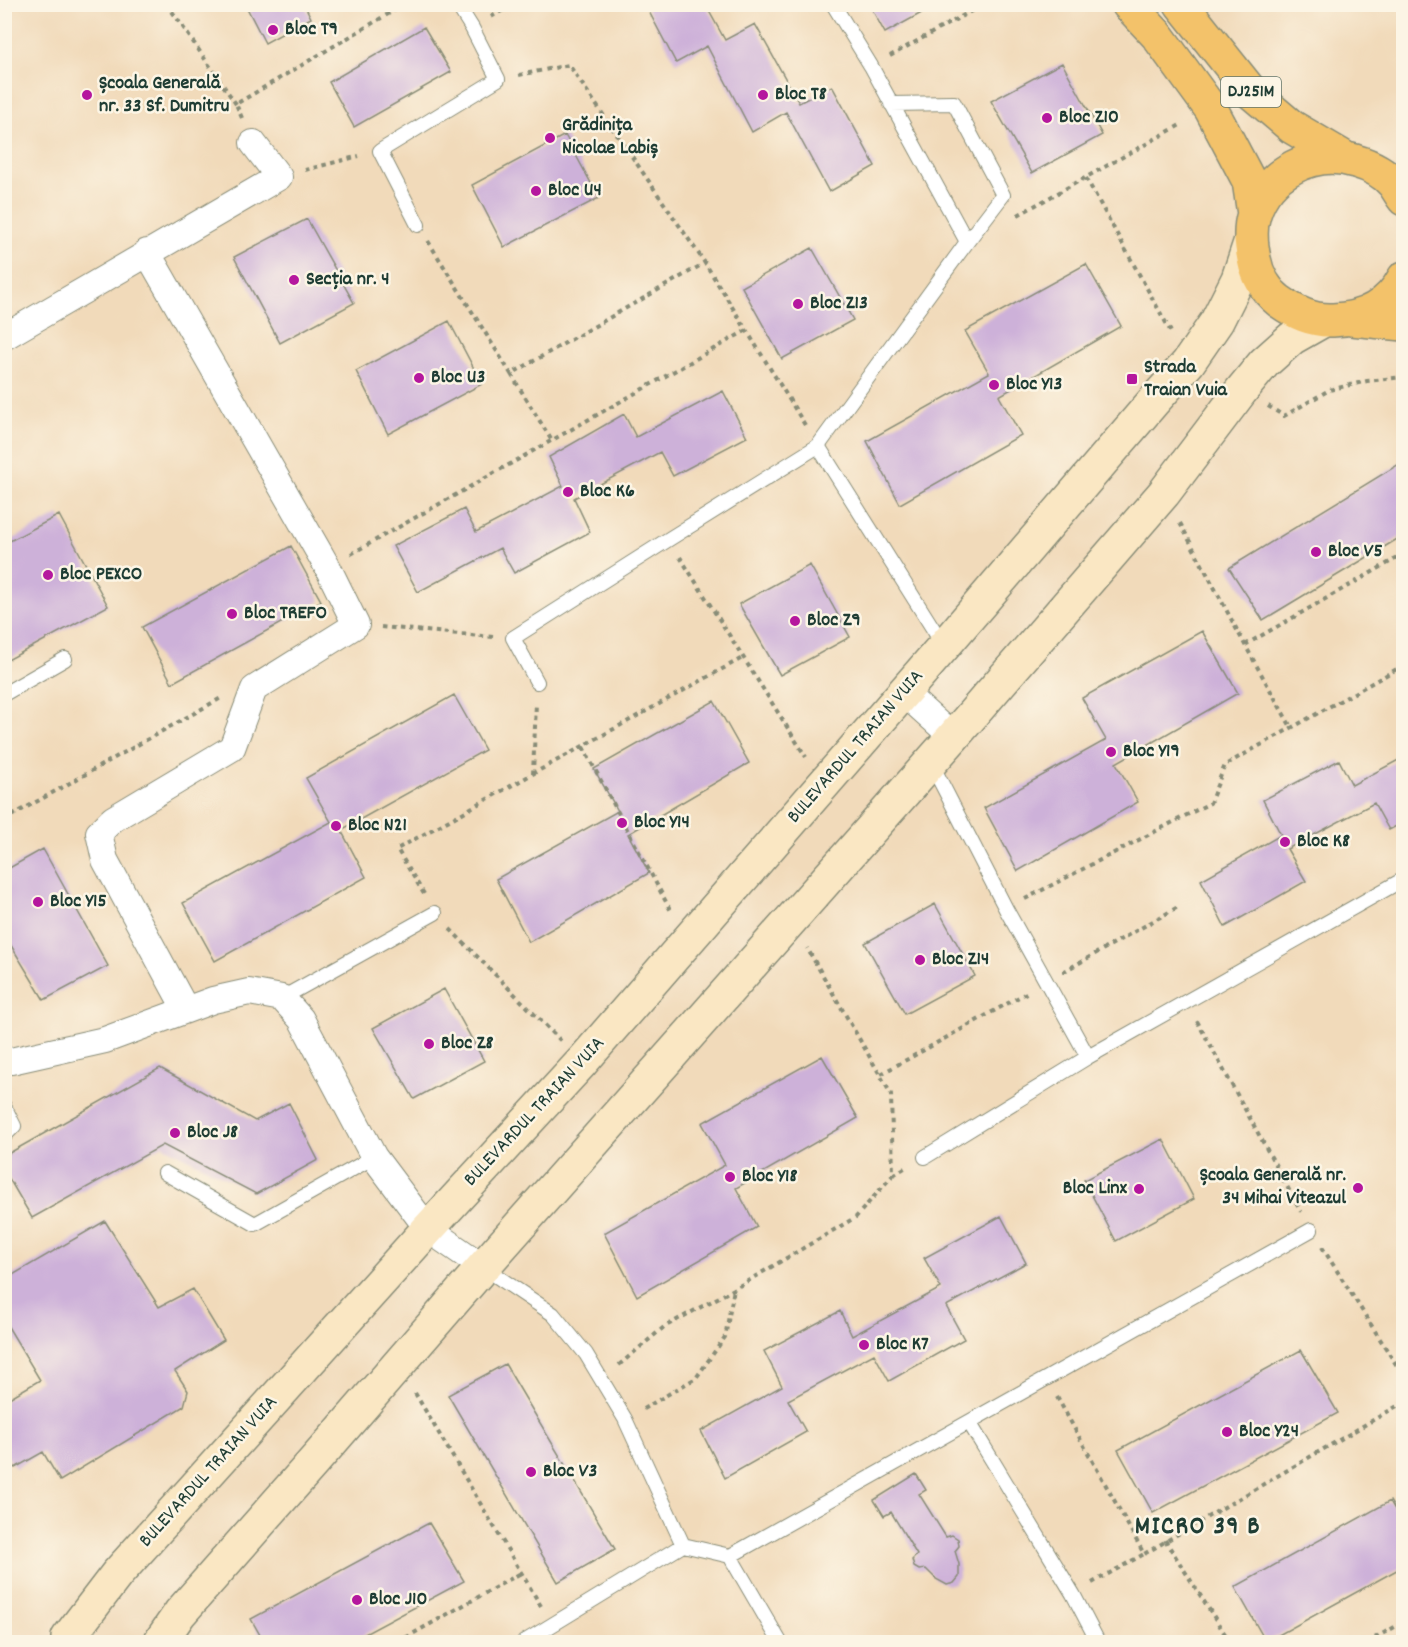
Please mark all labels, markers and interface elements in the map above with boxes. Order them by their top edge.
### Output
place label: Bloc T9 [285,16,338,44]
marker: Bloc T9 [266,23,280,37]
place label: Școala Generală nr. 33 Sf. Dumitru [99,70,229,121]
road number: DJ251M [1221,77,1281,107]
place label: Bloc T8 [775,81,827,109]
marker: Școala Generală nr. 33 Sf. Dumitru [80,88,94,102]
marker: Bloc T8 [756,88,770,102]
place label: Bloc Z10 [1059,104,1119,132]
marker: Bloc Z10 [1040,111,1054,125]
place label: Grădinița Nicolae Labiș [562,112,658,163]
marker: Grădinița Nicolae Labiș [543,131,557,145]
place label: Bloc U4 [548,177,602,205]
marker: Bloc U4 [529,184,543,198]
place label: Secția nr. 4 [306,266,390,294]
marker: Secția nr. 4 [287,273,301,287]
place label: Bloc Z13 [810,290,868,318]
marker: Bloc Z13 [791,297,805,311]
place label: Strada Traian Vuia [1144,354,1228,405]
place label: Bloc U3 [431,364,485,392]
marker: Bloc U3 [412,371,426,385]
place label: Bloc Y13 [1006,371,1062,399]
marker: Strada Traian Vuia [1125,372,1139,386]
marker: Bloc Y13 [987,378,1001,392]
place label: Bloc K6 [580,478,635,506]
marker: Bloc K6 [561,485,575,499]
place label: Bloc V5 [1328,538,1383,566]
marker: Bloc V5 [1309,545,1323,559]
place label: Bloc PEXCO [60,561,142,589]
marker: Bloc PEXCO [41,568,55,582]
place label: Bloc TREFO [244,600,327,628]
marker: Bloc TREFO [225,607,239,621]
place label: Bloc Z9 [807,607,861,635]
marker: Bloc Z9 [788,614,802,628]
street label: BULEVARDUL TRAIAN VUIA [781,664,931,830]
place label: Bloc Y19 [1123,738,1180,766]
marker: Bloc Y19 [1104,745,1118,759]
place label: Bloc Y14 [634,809,690,837]
place label: Bloc N21 [348,812,407,840]
marker: Bloc Y14 [615,816,629,830]
marker: Bloc N21 [329,819,343,833]
place label: Bloc K8 [1297,828,1350,856]
marker: Bloc K8 [1278,835,1292,849]
place label: Bloc Y15 [50,888,107,916]
marker: Bloc Y15 [31,895,45,909]
place label: Bloc Z14 [932,946,989,974]
marker: Bloc Z14 [913,953,927,967]
place label: Bloc Z8 [441,1030,494,1058]
street label: BULEVARDUL TRAIAN VUIA [458,1031,612,1193]
marker: Bloc Z8 [422,1037,436,1051]
place label: Bloc J8 [187,1119,238,1147]
marker: Bloc J8 [168,1126,182,1140]
place label: Școala Generală nr. 34 Mihai Viteazul [1200,1162,1346,1213]
place label: Bloc Y18 [742,1163,797,1191]
marker: Bloc Y18 [723,1170,737,1184]
place label: Bloc Linx [1063,1175,1128,1203]
marker: Școala Generală nr. 34 Mihai Viteazul [1351,1181,1365,1195]
marker: Bloc Linx [1132,1182,1146,1196]
place label: Bloc K7 [876,1331,929,1359]
marker: Bloc K7 [857,1338,871,1352]
street label: BULEVARDUL TRAIAN VUIA [133,1390,285,1554]
place label: Bloc Y24 [1239,1418,1299,1446]
marker: Bloc Y24 [1220,1425,1234,1439]
place label: Bloc V3 [543,1458,597,1486]
marker: Bloc V3 [524,1465,538,1479]
district label: MICRO 39 B [1135,1509,1261,1546]
place label: Bloc J10 [369,1586,427,1614]
marker: Bloc J10 [350,1593,364,1607]

